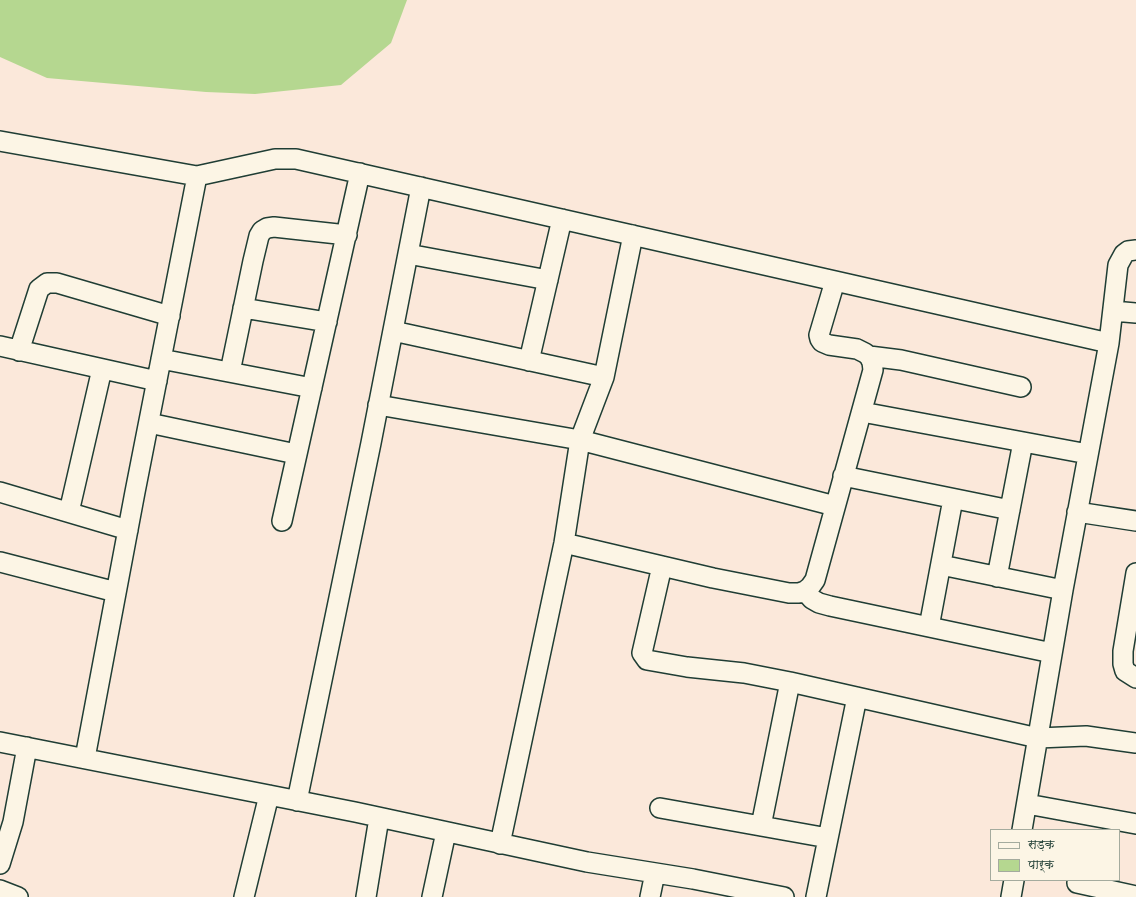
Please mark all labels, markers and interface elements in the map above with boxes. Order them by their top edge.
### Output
legend [990,829,1120,881]
text: सड़क [1028,837,1055,854]
text: पार्क [1028,857,1054,874]

